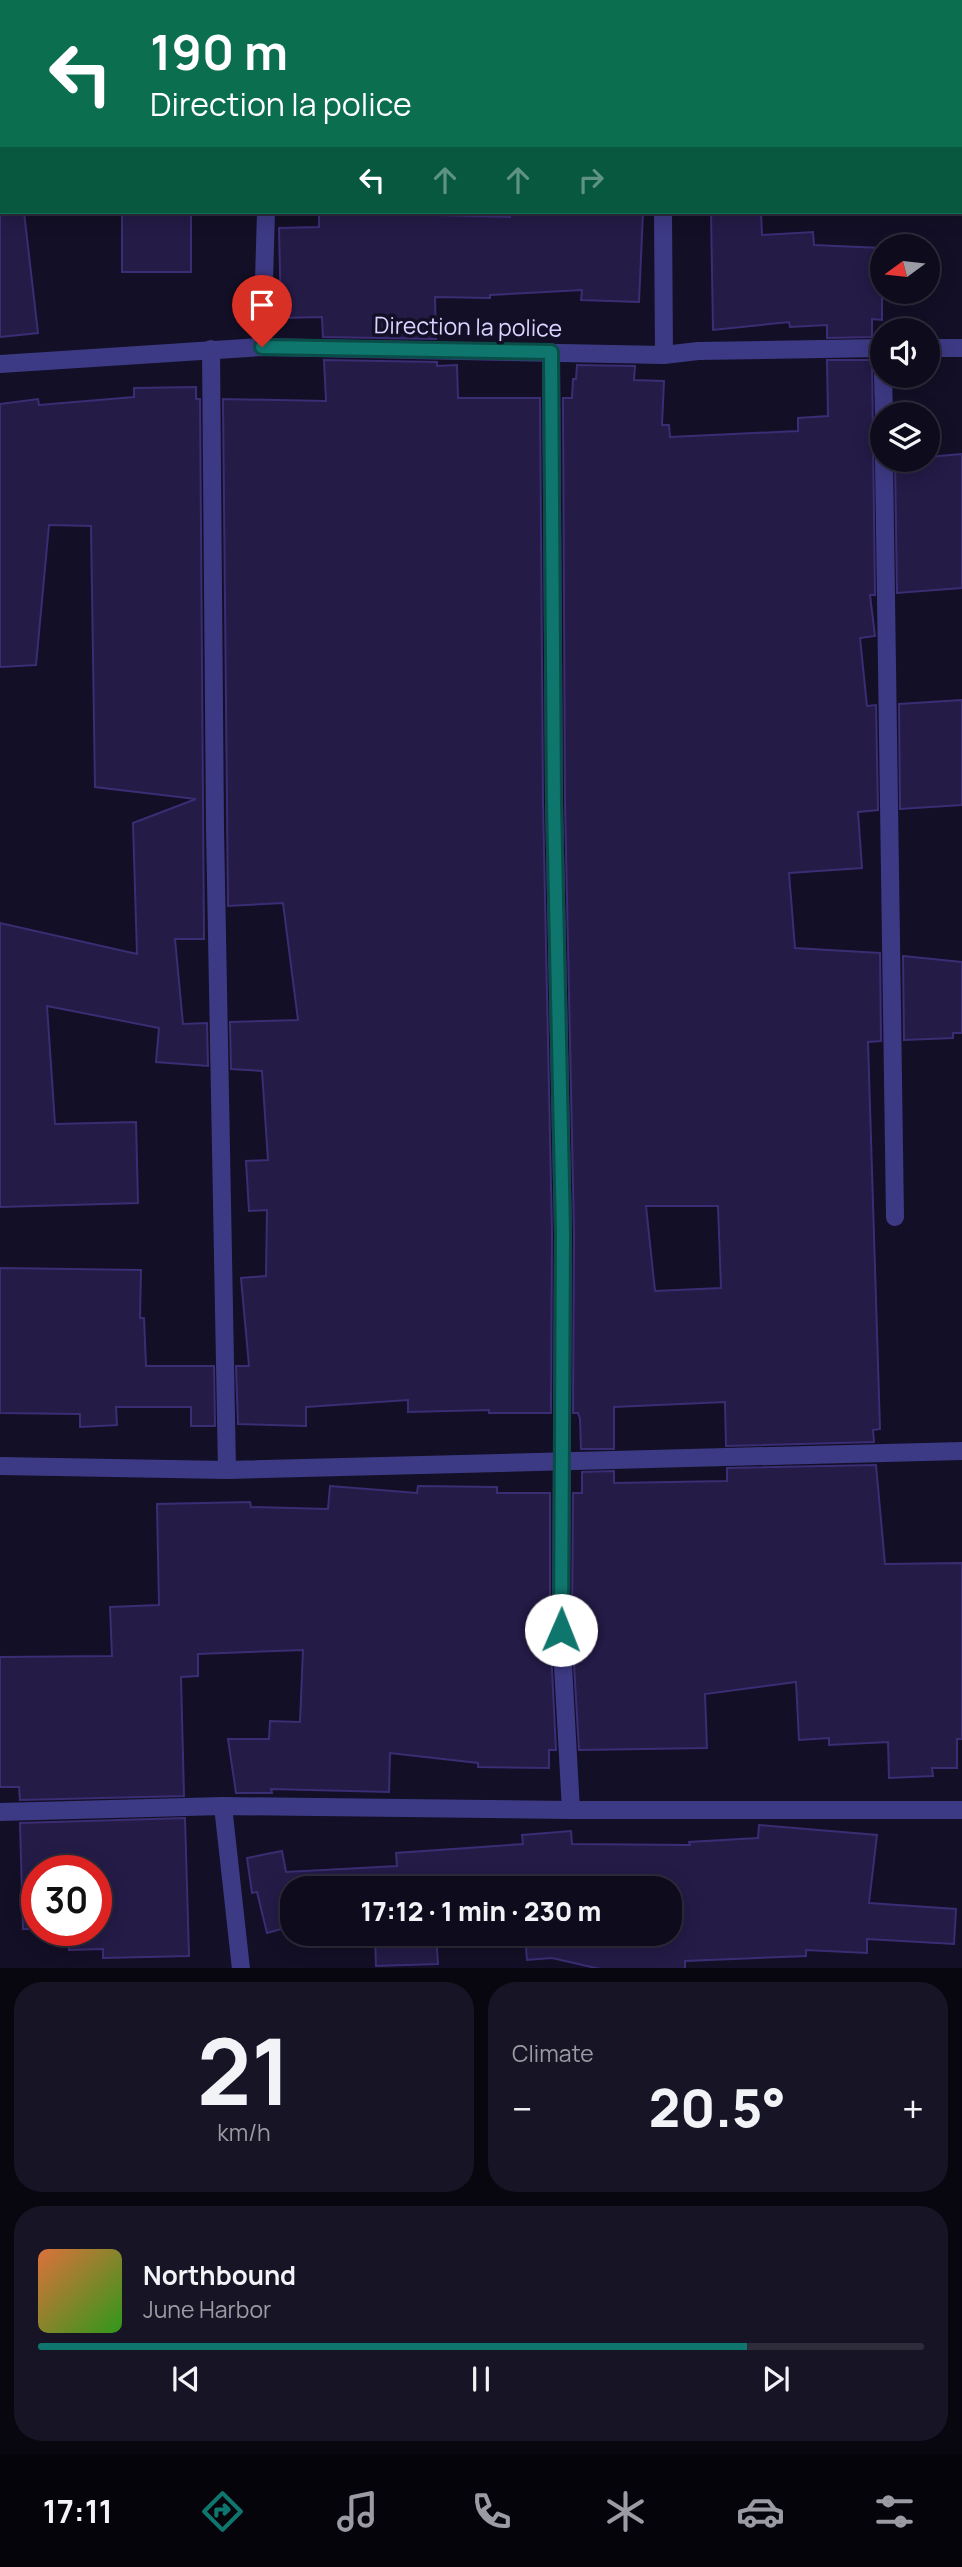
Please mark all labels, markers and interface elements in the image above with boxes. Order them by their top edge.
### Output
text: 190 m [150,18,288,85]
icon: left [35,28,126,119]
text: Direction la police [150,82,412,126]
icon: left [353,161,391,199]
icon: ahead [426,161,464,199]
icon: ahead [499,161,537,199]
icon: right [572,161,610,199]
north arrow [870,234,940,304]
map controls [870,234,940,472]
pin [232,275,292,347]
icon: arrive [243,286,281,324]
street label: Direction la police [374,308,562,344]
button: sound [870,318,940,388]
button: layers [870,402,940,472]
position arrow [524,1593,598,1667]
speed limit sign: 30 [21,1855,112,1946]
text: 17:12 · 1 min · 230 m [361,1893,601,1929]
text: 21 [197,2008,291,2132]
text: Climate [512,2037,594,2069]
text: 20.5° [649,2072,786,2143]
text: − [512,2082,533,2134]
text: + [902,2082,924,2134]
text: km/h [217,2116,271,2148]
text: Northbound [143,2257,296,2293]
text: June Harbor [143,2293,271,2325]
icon: previous [167,2360,205,2398]
icon: pause [462,2360,500,2398]
icon: next [757,2360,795,2398]
icon: directions [198,2487,247,2536]
icon: music [333,2487,382,2536]
icon: phone [467,2487,516,2536]
icon: climate [601,2487,650,2536]
icon: car [736,2487,785,2536]
icon: filters [870,2487,919,2536]
text: 17:11 [43,2489,113,2533]

